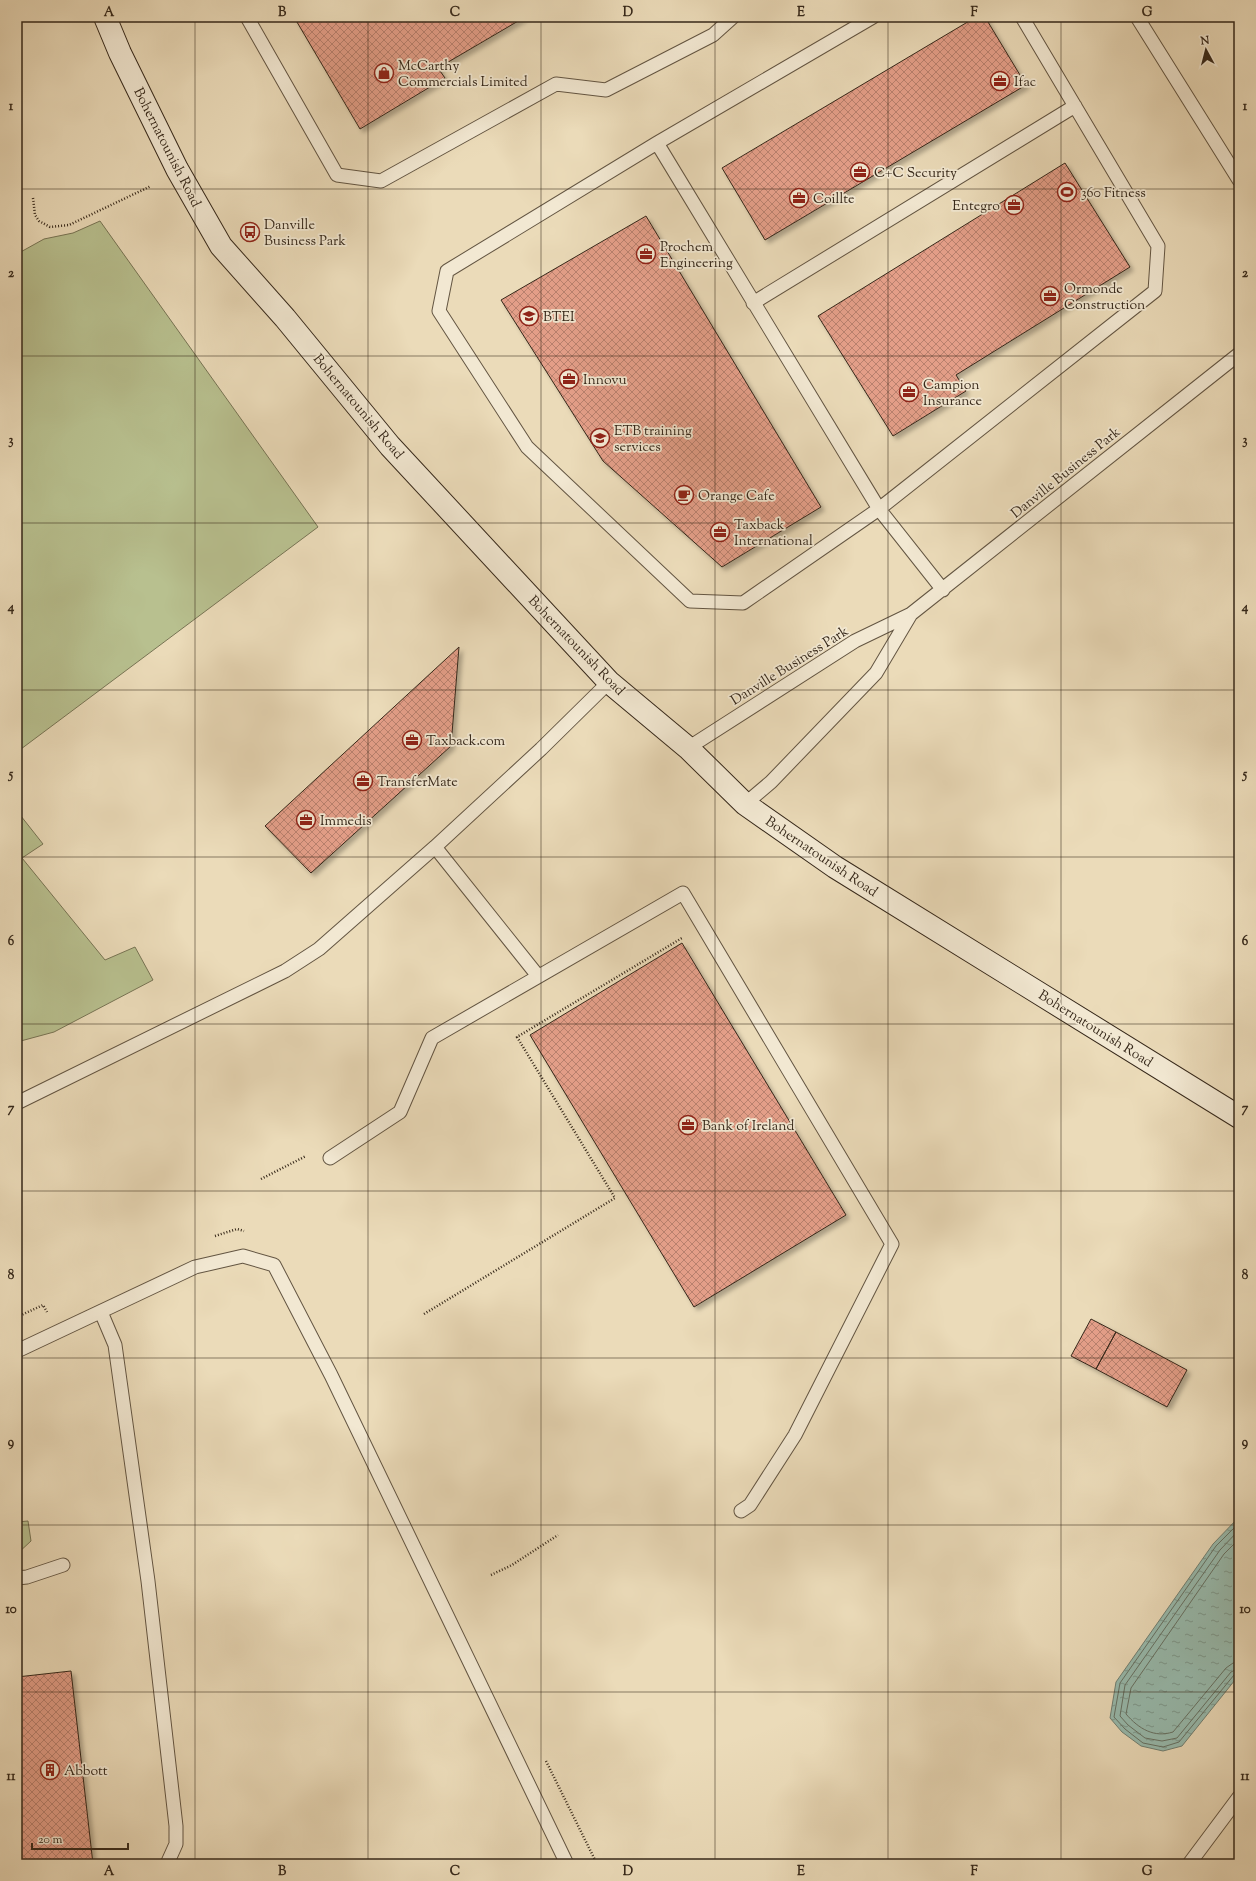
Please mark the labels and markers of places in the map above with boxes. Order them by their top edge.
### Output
place label: McCarthy Commercials Limited [398,57,528,93]
shop icon: McCarthy Commercials Limited [373,62,395,84]
office icon: Ifac [989,70,1011,92]
place label: Ifac [1014,73,1036,93]
office icon: C+C Security [849,161,871,183]
place label: C+C Security [874,164,957,184]
sports icon: 360 Fitness [1056,181,1078,203]
place label: 360 Fitness [1081,184,1146,204]
office icon: Coillte [788,187,810,209]
place label: Coillte [813,190,855,210]
office icon: Entegro [1003,194,1025,216]
place label: Entegro [952,197,1000,217]
place label: Danville Business Park [264,216,346,252]
bus stop icon: Danville Business Park [239,221,261,243]
place label: Prochem Engineering [660,238,733,274]
office icon: Prochem Engineering [635,243,657,265]
place label: Ormonde Construction [1064,280,1145,316]
office icon: Ormonde Construction [1039,285,1061,307]
school or university icon: BTEI [518,305,540,327]
place label: BTEI [543,308,575,328]
office icon: Innovu [558,368,580,390]
place label: Innovu [583,371,627,391]
place label: Campion Insurance [923,376,982,412]
office icon: Campion Insurance [898,381,920,403]
place label: ETB training services [614,422,692,458]
school or university icon: ETB training services [589,427,611,449]
cafe icon: Orange Cafe [673,484,695,506]
place label: Orange Cafe [698,487,775,507]
place label: Taxback International [734,516,813,552]
office icon: Taxback International [709,521,731,543]
office icon: Taxback.com [401,729,423,751]
place label: Taxback.com [426,732,506,752]
office icon: TransferMate [352,770,374,792]
place label: TransferMate [377,773,458,793]
office icon: Immedis [295,809,317,831]
place label: Immedis [320,812,372,832]
office icon: Bank of Ireland [677,1114,699,1136]
place label: Bank of Ireland [702,1117,794,1137]
building icon: Abbott [39,1759,61,1781]
place label: Abbott [64,1762,108,1782]

